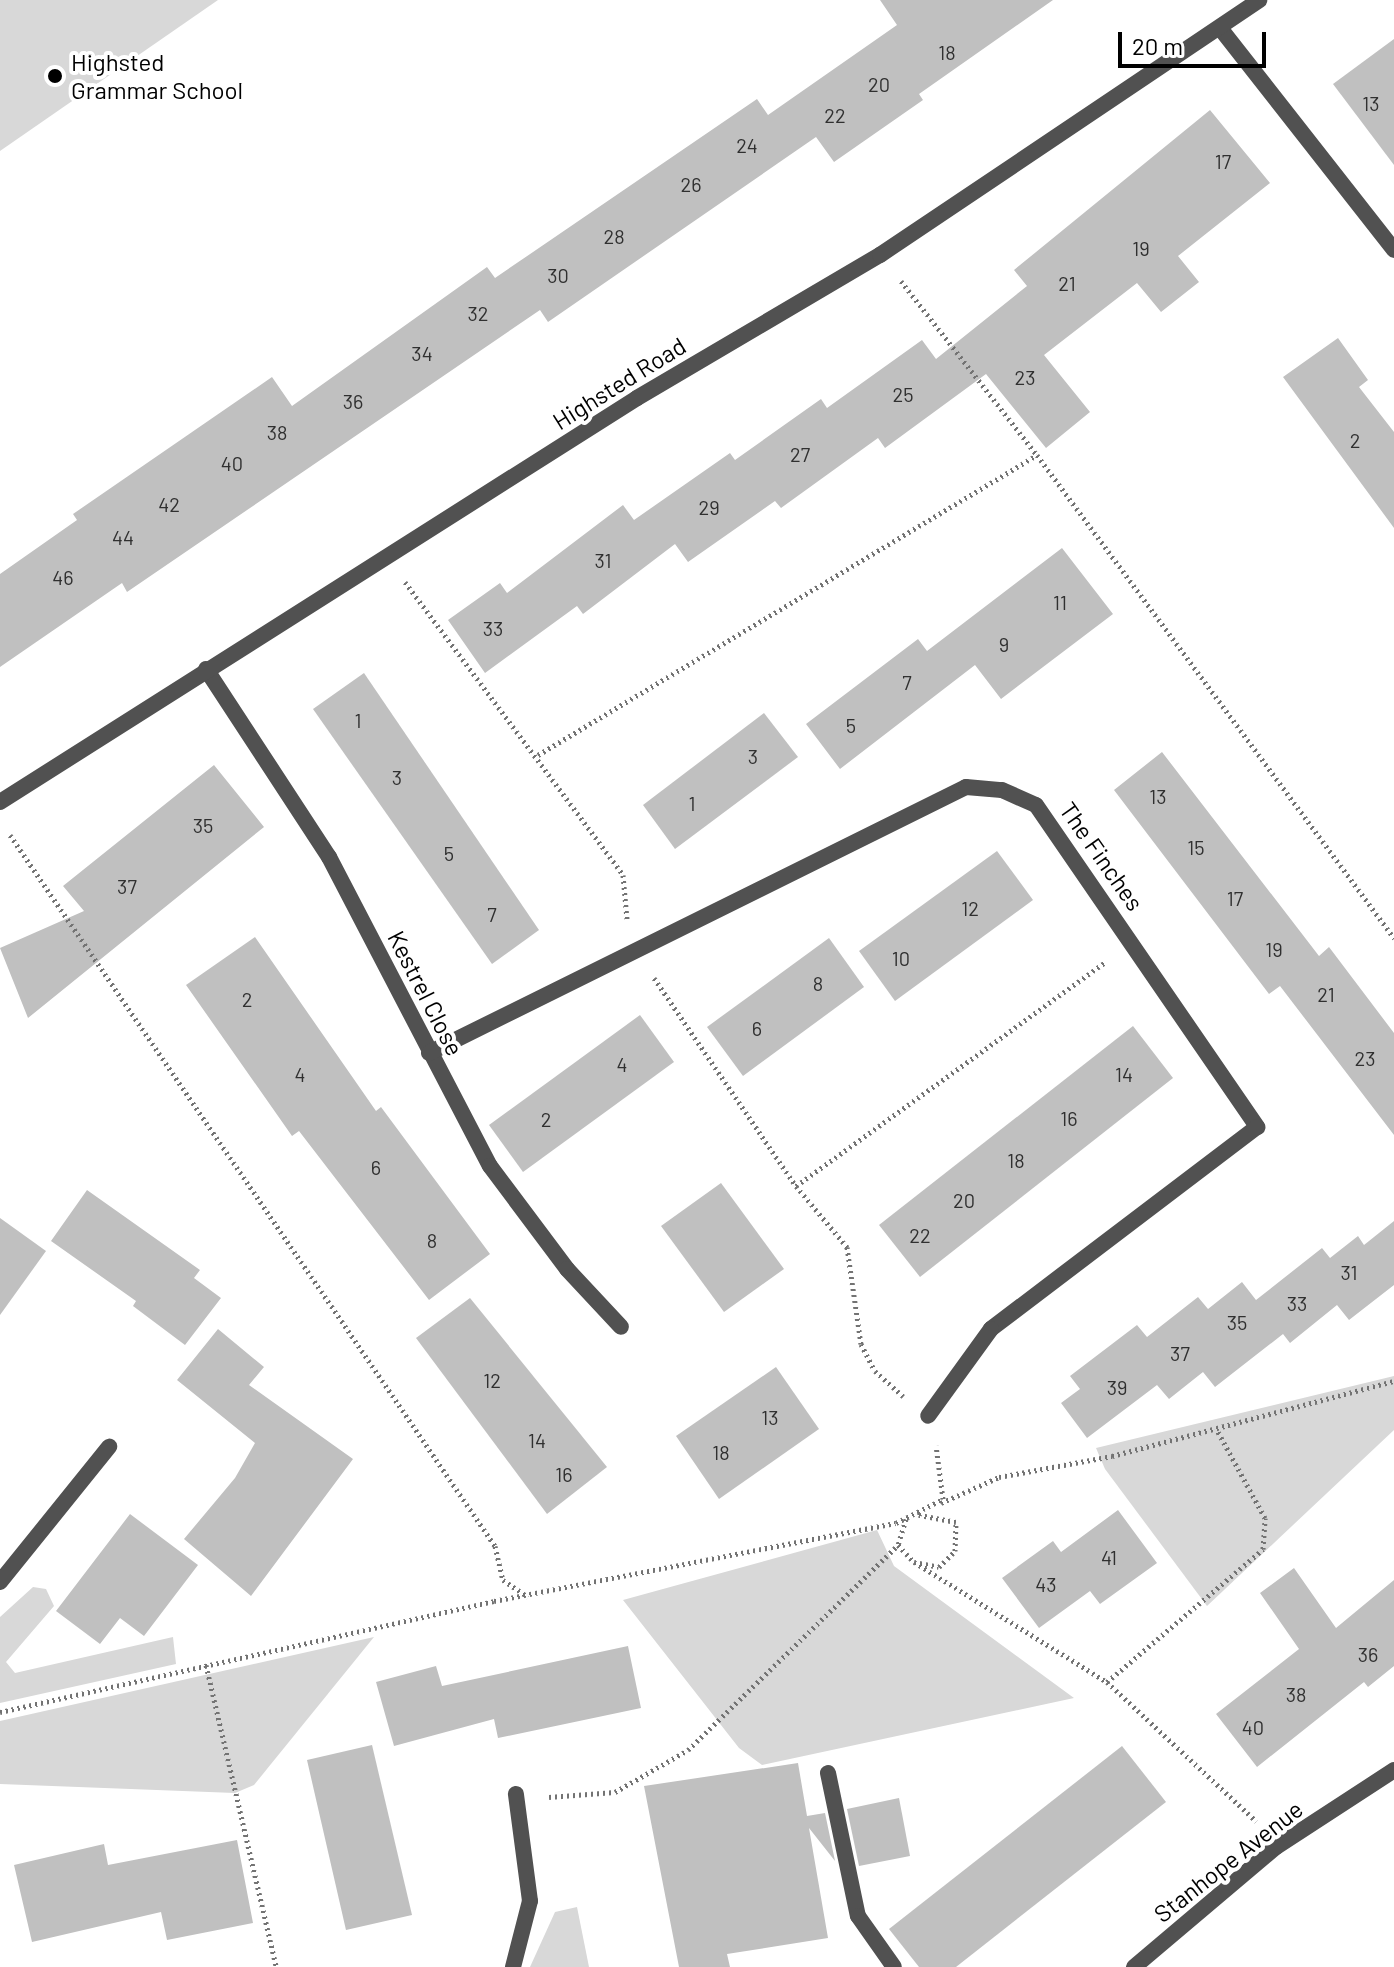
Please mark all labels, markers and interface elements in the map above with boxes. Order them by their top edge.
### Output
scale bar [1122,16,1270,66]
text: 20 m [1132,31,1183,60]
house number: 18 [938,40,956,64]
place label: Highsted Grammar School [71,48,243,104]
marker: Highsted Grammar School [46,67,64,85]
house number: 20 [868,72,890,96]
house number: 13 [1362,91,1380,115]
house number: 22 [824,103,846,127]
house number: 24 [736,133,758,157]
house number: 17 [1215,149,1231,173]
house number: 26 [680,172,702,196]
house number: 28 [603,224,625,248]
house number: 19 [1132,236,1150,260]
house number: 30 [547,263,569,287]
house number: 21 [1058,271,1076,295]
house number: 32 [467,301,489,325]
street label: Highsted Road [547,331,691,435]
house number: 34 [411,341,433,365]
house number: 23 [1015,365,1035,389]
house number: 25 [893,382,913,406]
house number: 36 [343,389,363,413]
house number: 38 [267,420,287,444]
house number: 2 [1350,428,1360,452]
house number: 27 [790,442,810,466]
house number: 40 [221,451,243,475]
house number: 42 [158,492,180,516]
house number: 29 [698,495,720,519]
house number: 44 [112,525,134,549]
house number: 31 [594,548,612,572]
house number: 46 [52,565,74,589]
house number: 11 [1053,590,1067,614]
house number: 33 [483,616,503,640]
house number: 9 [999,632,1009,656]
house number: 7 [902,670,912,694]
house number: 1 [355,708,361,732]
house number: 5 [846,713,856,737]
house number: 3 [748,744,758,768]
house number: 3 [392,765,402,789]
house number: 13 [1149,784,1167,808]
house number: 1 [689,791,695,815]
street label: The Finches [1054,796,1150,916]
house number: 35 [193,813,213,837]
house number: 15 [1187,835,1205,859]
house number: 5 [444,841,454,865]
house number: 37 [117,874,137,898]
house number: 17 [1227,886,1243,910]
house number: 12 [961,896,979,920]
house number: 7 [487,902,497,926]
street label: Kestrel Close [382,926,470,1060]
house number: 19 [1265,937,1283,961]
house number: 10 [892,946,910,970]
house number: 8 [813,971,823,995]
house number: 21 [1317,982,1335,1006]
house number: 2 [242,987,252,1011]
house number: 6 [752,1016,762,1040]
house number: 23 [1355,1046,1375,1070]
house number: 4 [616,1052,628,1076]
house number: 4 [294,1062,306,1086]
house number: 14 [1115,1062,1133,1086]
house number: 16 [1060,1106,1078,1130]
house number: 2 [541,1107,551,1131]
house number: 18 [1007,1148,1025,1172]
house number: 6 [371,1155,381,1179]
house number: 20 [953,1188,975,1212]
house number: 22 [909,1223,931,1247]
house number: 8 [427,1228,437,1252]
house number: 31 [1340,1260,1358,1284]
house number: 33 [1287,1291,1307,1315]
house number: 35 [1227,1310,1247,1334]
house number: 37 [1170,1341,1190,1365]
house number: 12 [483,1368,501,1392]
house number: 39 [1107,1375,1127,1399]
house number: 13 [761,1405,779,1429]
house number: 14 [528,1428,546,1452]
house number: 18 [712,1440,730,1464]
house number: 16 [555,1462,573,1486]
house number: 41 [1101,1545,1117,1569]
house number: 43 [1035,1572,1057,1596]
house number: 36 [1358,1642,1378,1666]
house number: 38 [1286,1682,1306,1706]
house number: 40 [1242,1715,1264,1739]
street label: Stanhope Avenue [1148,1794,1308,1928]

